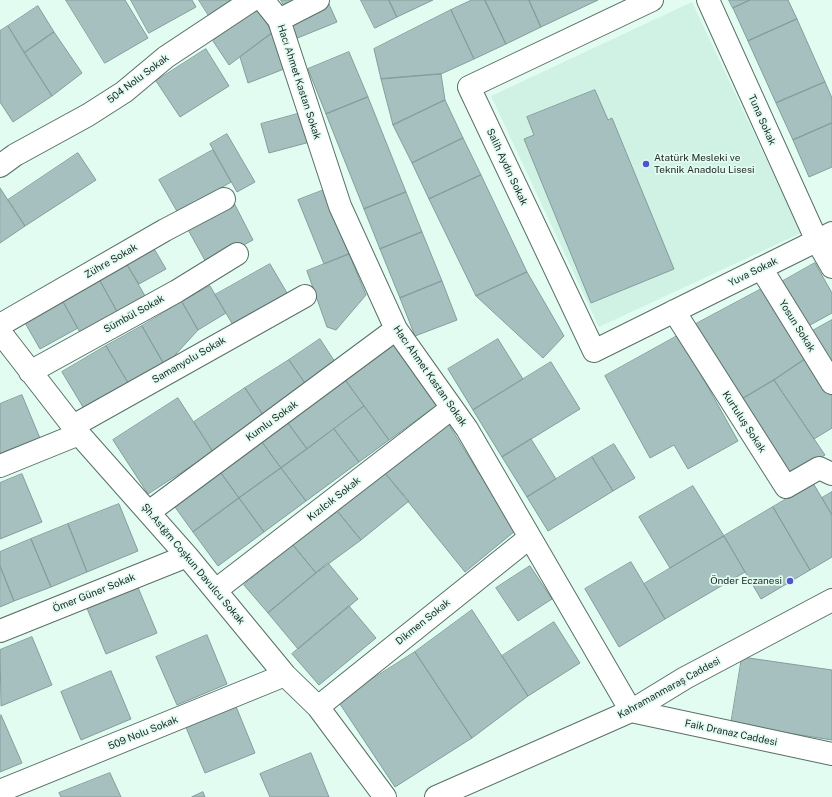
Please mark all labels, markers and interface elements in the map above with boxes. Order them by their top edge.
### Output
street label: Hacı Ahmet Kastan Sokak [275,23,323,141]
street label: 504 Nolu Sokak [105,52,171,106]
street label: Tuna Sokak [746,93,778,147]
street label: Salih Aydın Sokak [484,127,530,207]
place label: Atatürk Mesleki ve Teknik Anadolu Lisesi [654,152,754,176]
marker: Atatürk Mesleki ve Teknik Anadolu Lisesi [641,159,651,169]
street label: Zühre Sokak [83,241,139,281]
street label: Yuva Sokak [726,255,780,289]
street label: Sümbül Sokak [102,292,166,336]
street label: Yosun Sokak [776,298,818,354]
street label: Hacı Ahmet Kastan Sokak [391,323,469,429]
street label: Samanyolu Sokak [150,334,228,386]
street label: Kurtuluş Sokak [720,389,768,455]
street label: Kumlu Sokak [244,398,300,444]
street label: Kızılcık Sokak [305,475,363,523]
street label: Şh.Astğm Coşkun Davulcu Sokak [139,501,247,627]
street label: Ömer Güner Sokak [51,571,137,615]
place label: Önder Eczanesi [710,575,782,587]
marker: Önder Eczanesi [785,576,795,586]
street label: Dikmen Sokak [393,596,453,648]
street label: Kahramanmaraş Caddesi [616,655,722,721]
street label: 509 Nolu Sokak [106,714,180,752]
street label: Faik Dranaz Caddesi [684,717,778,749]

